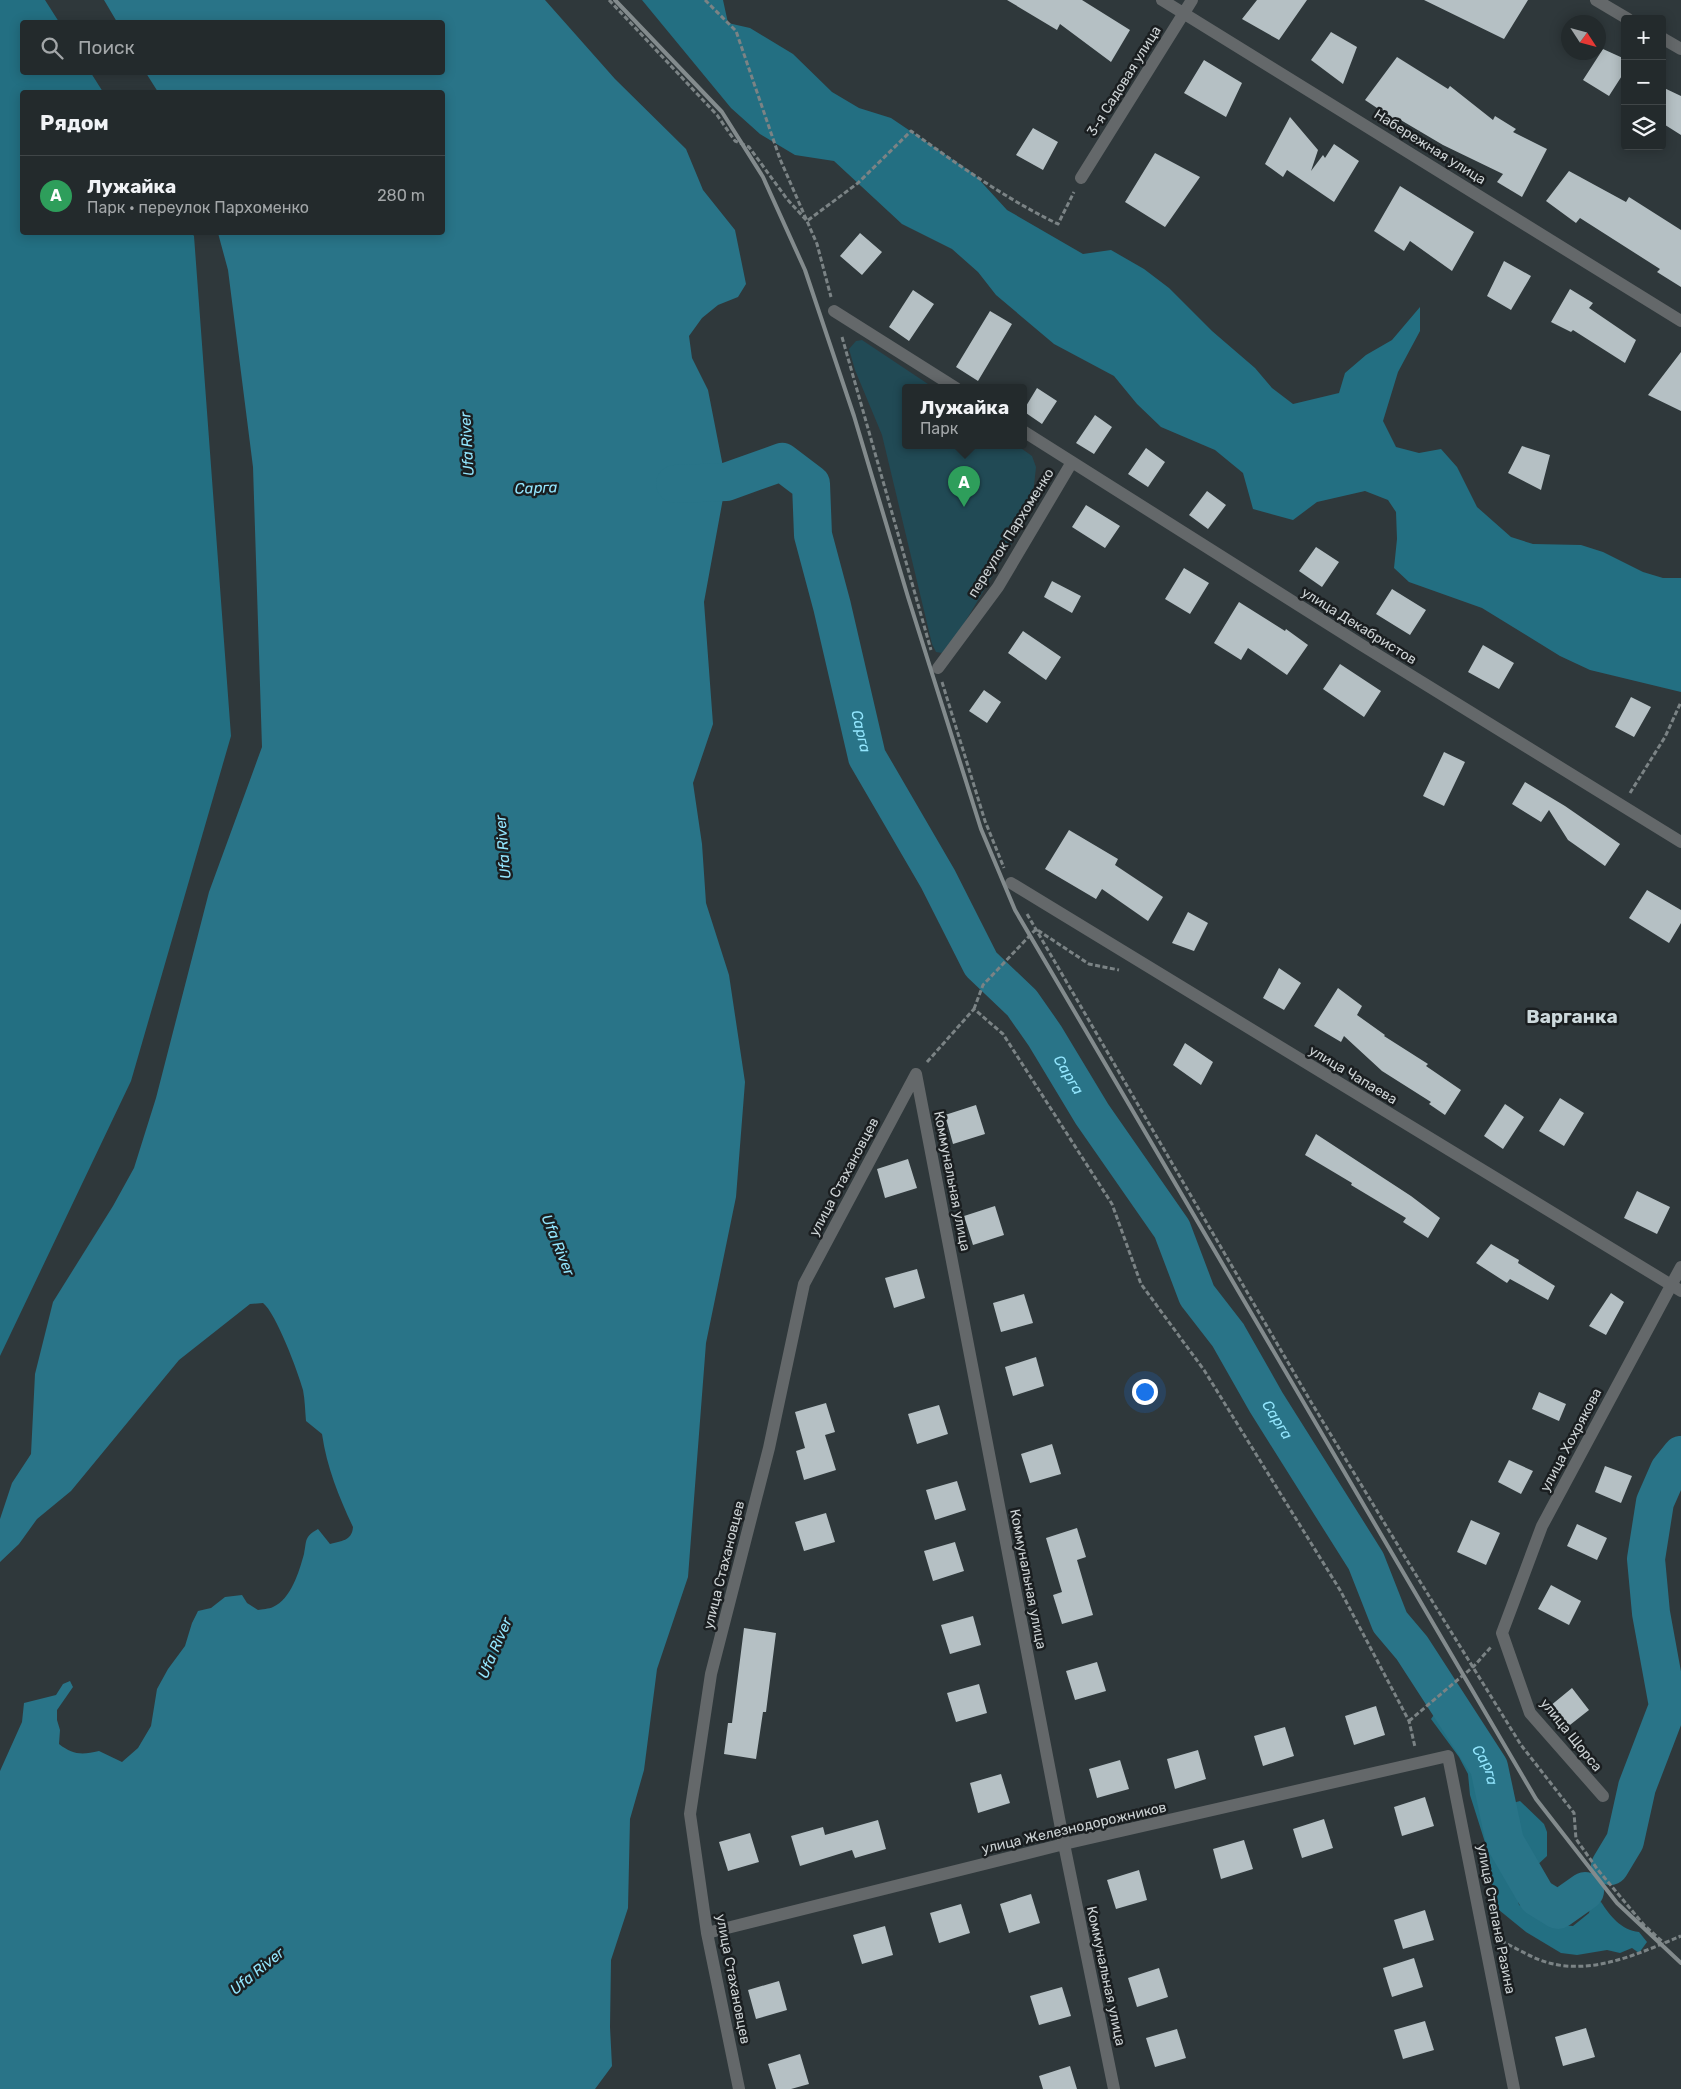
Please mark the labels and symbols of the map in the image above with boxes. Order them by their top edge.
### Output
north arrow [1561,15,1606,60]
street label: 3-я Садовая улица [1083,23,1165,139]
street label: Набережная улица [1371,106,1489,188]
water label: Ufa River [456,410,478,477]
street label: переулок Пархоменко [964,465,1058,601]
pin: A [948,466,980,507]
water label: Сарга [514,478,558,498]
street label: улица Декабристов [1298,584,1420,668]
water label: Сарга [847,708,875,754]
water label: Ufa River [491,813,515,880]
district label: Варганка [1526,1005,1618,1028]
street label: улица Чапаева [1306,1042,1400,1108]
water label: Сарга [1050,1052,1087,1098]
street label: Коммунальная улица [930,1110,974,1252]
street label: улица Стахановцев [806,1115,883,1239]
water label: Ufa River [538,1212,579,1279]
your location [1132,1379,1158,1405]
street label: улица Хохрякова [1537,1385,1605,1495]
water label: Сарга [1258,1397,1296,1443]
street label: улица Стахановцев [700,1499,748,1631]
street label: Коммунальная улица [1006,1508,1050,1650]
water label: Ufa River [474,1614,516,1681]
street label: улица Щорса [1536,1695,1606,1775]
water label: Сарга [1468,1741,1502,1787]
street label: улица Железнодорожников [980,1798,1168,1858]
street label: улица Степана Разина [1473,1843,1519,1995]
street label: Коммунальная улица [1083,1905,1129,2047]
street label: улица Стахановцев [712,1913,754,2046]
water label: Ufa River [226,1943,289,1998]

